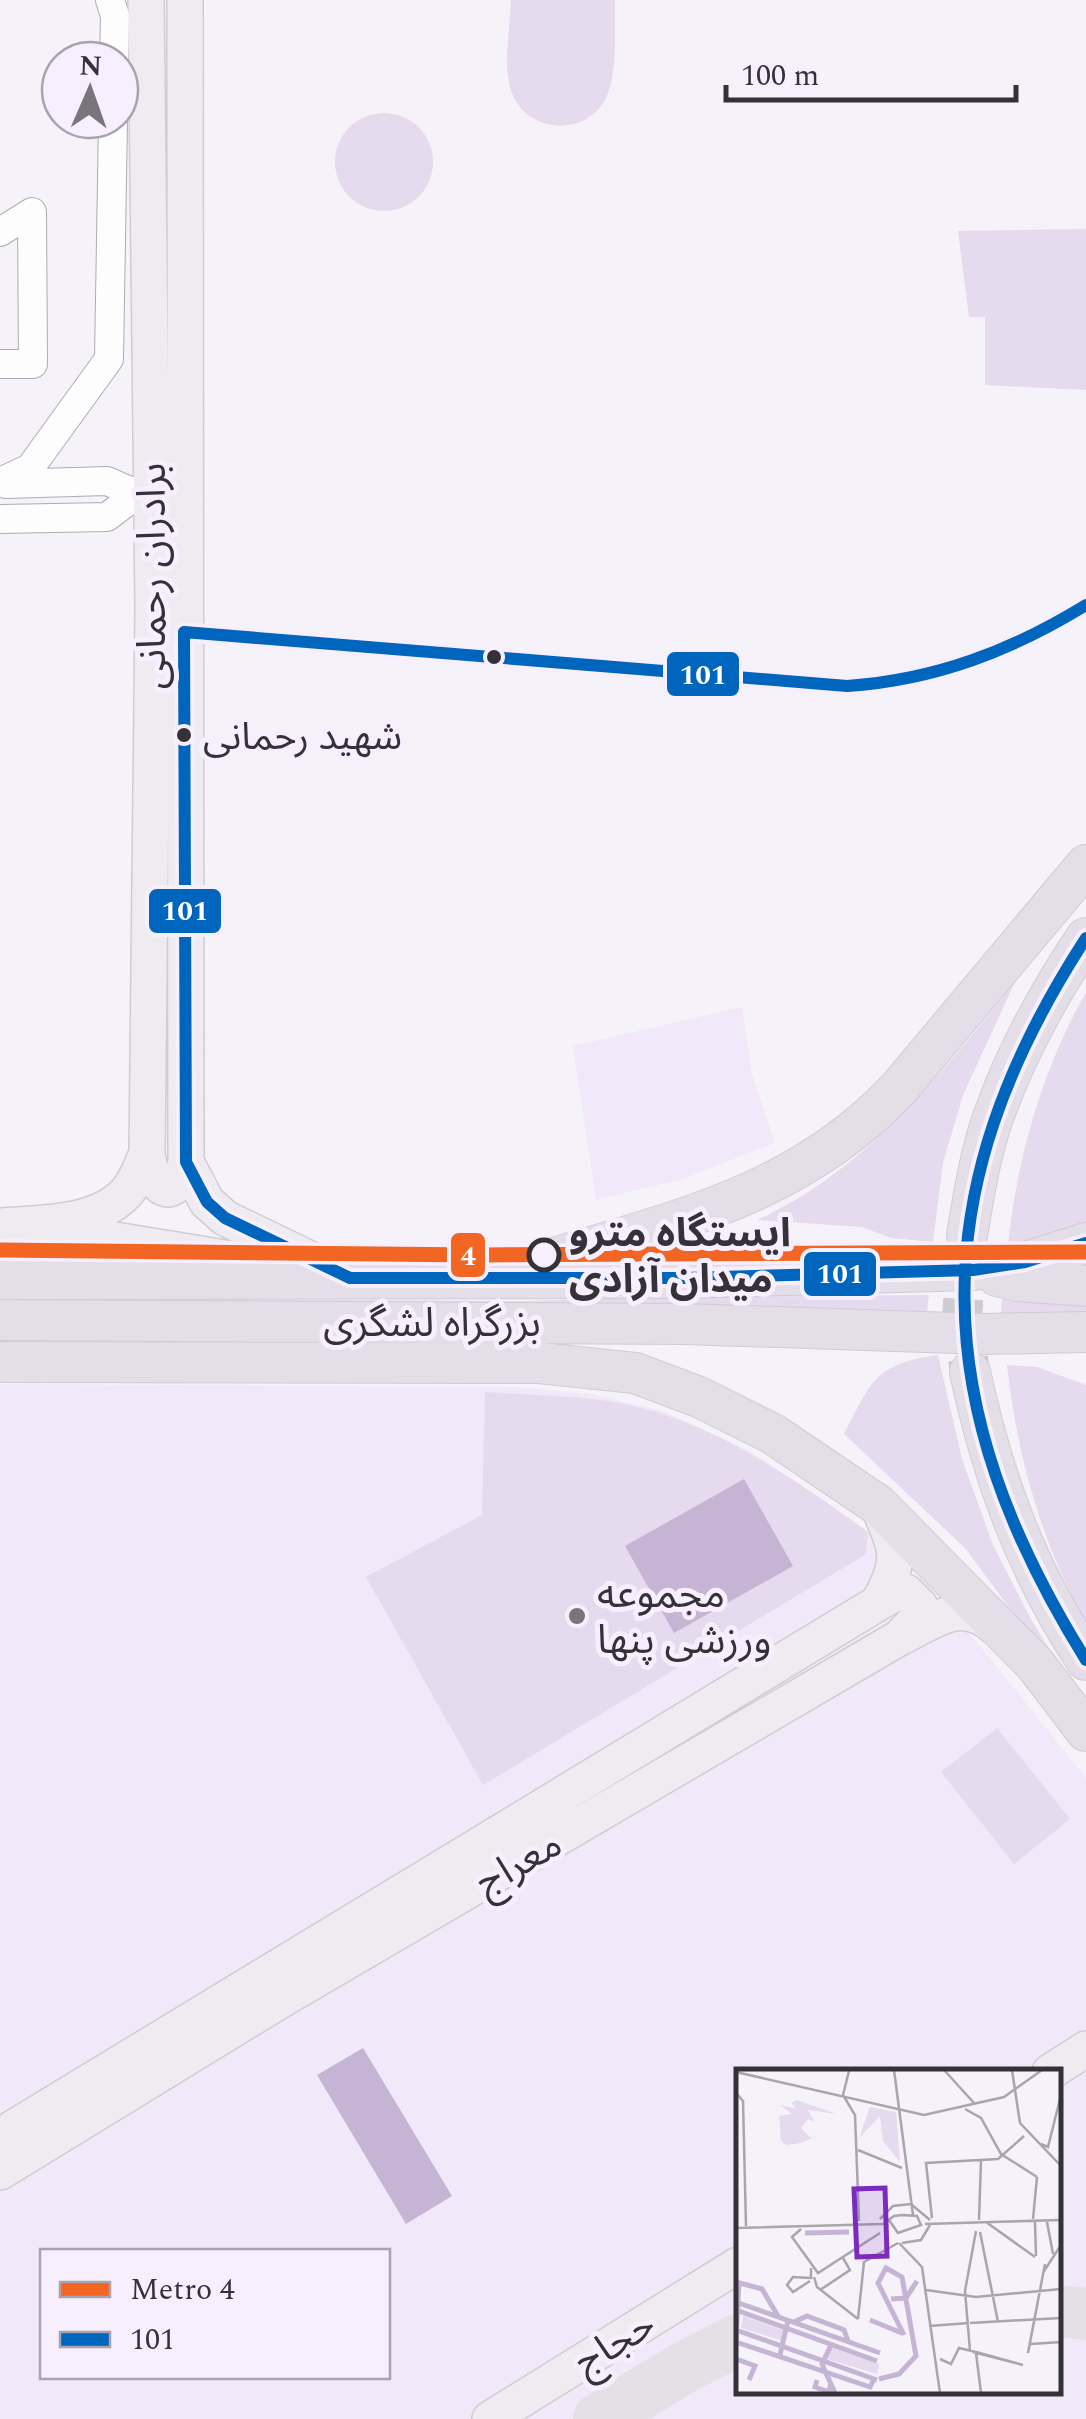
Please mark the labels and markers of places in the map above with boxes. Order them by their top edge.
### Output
unlabelled marker [484,647,504,667]
place label: شهید رحمانی [203,709,402,767]
marker: شهید رحمانی [174,725,194,745]
place label: ایستگاه مترو میدان آزادی [569,1204,791,1311]
marker: ایستگاه مترو میدان آزادی [528,1239,560,1271]
place label: مجموعه ورزشی پنها [597,1565,771,1672]
marker: مجموعه ورزشی پنها [566,1605,588,1627]

